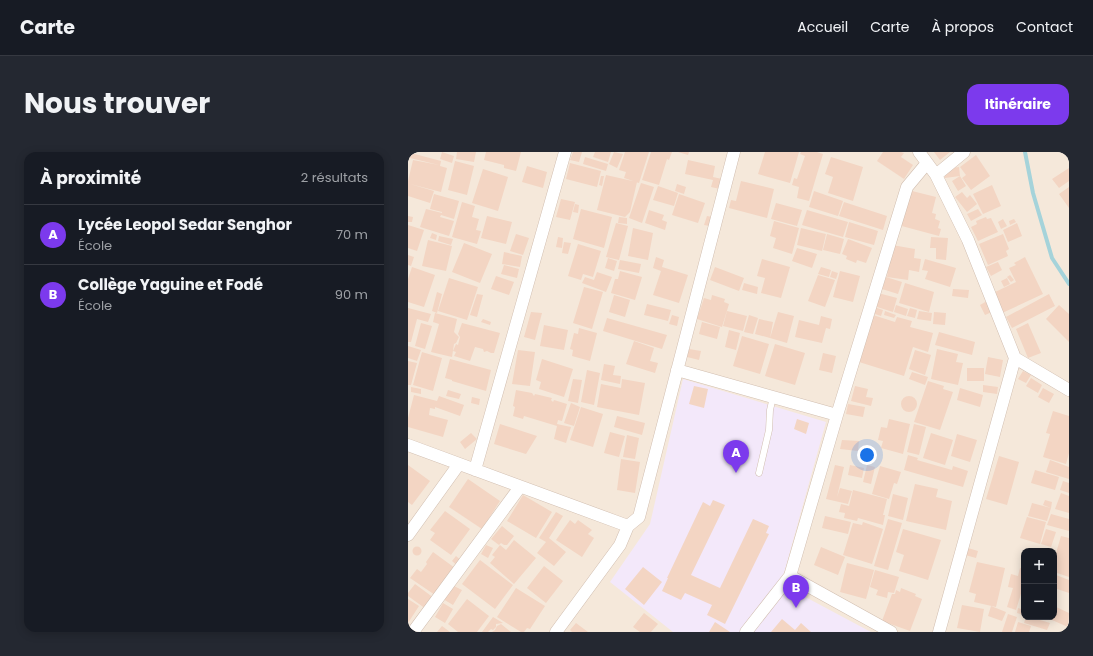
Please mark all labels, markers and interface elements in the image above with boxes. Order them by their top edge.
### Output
text: Carte [20,14,75,41]
text: Accueil [797,17,848,37]
text: Carte [870,17,910,37]
text: À propos [932,17,994,37]
text: Contact [1016,17,1073,37]
text: Nous trouver [24,84,210,123]
button: Itinéraire [967,84,1069,125]
text: À proximité [40,166,141,190]
text: 2 résultats [301,168,368,187]
text: Lycée Leopol Sedar Senghor [78,214,292,235]
text: A [48,225,58,244]
text: 70 m [336,225,368,244]
text: École [78,236,112,255]
text: Collège Yaguine et Fodé [78,274,263,295]
text: B [49,285,57,304]
text: 90 m [335,285,368,304]
text: École [78,296,112,315]
pin: A [723,440,749,473]
your location [857,445,877,465]
map controls [1021,548,1057,620]
button: + [1021,548,1057,584]
pin: B [783,575,809,608]
button: − [1021,584,1057,620]

